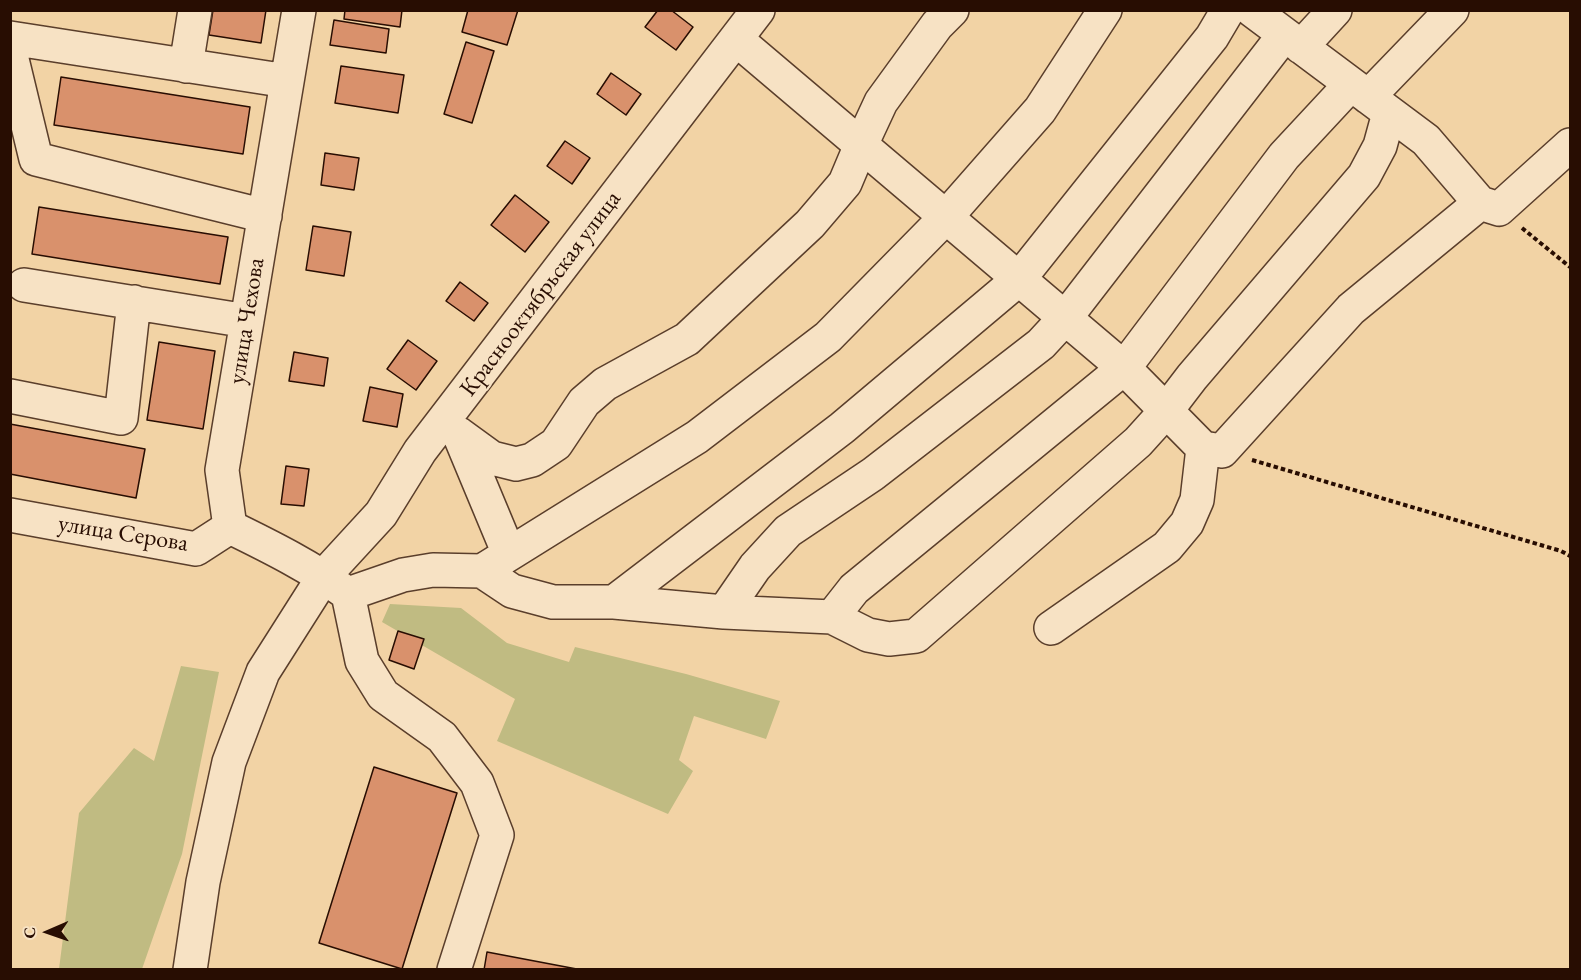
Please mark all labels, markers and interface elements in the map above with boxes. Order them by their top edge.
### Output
street label: Краснооктябрьская улица [454,186,628,402]
street label: улица Чехова [223,256,271,386]
street label: улица Серова [56,510,190,558]
north arrow [18,902,78,962]
text: С [19,927,40,939]

